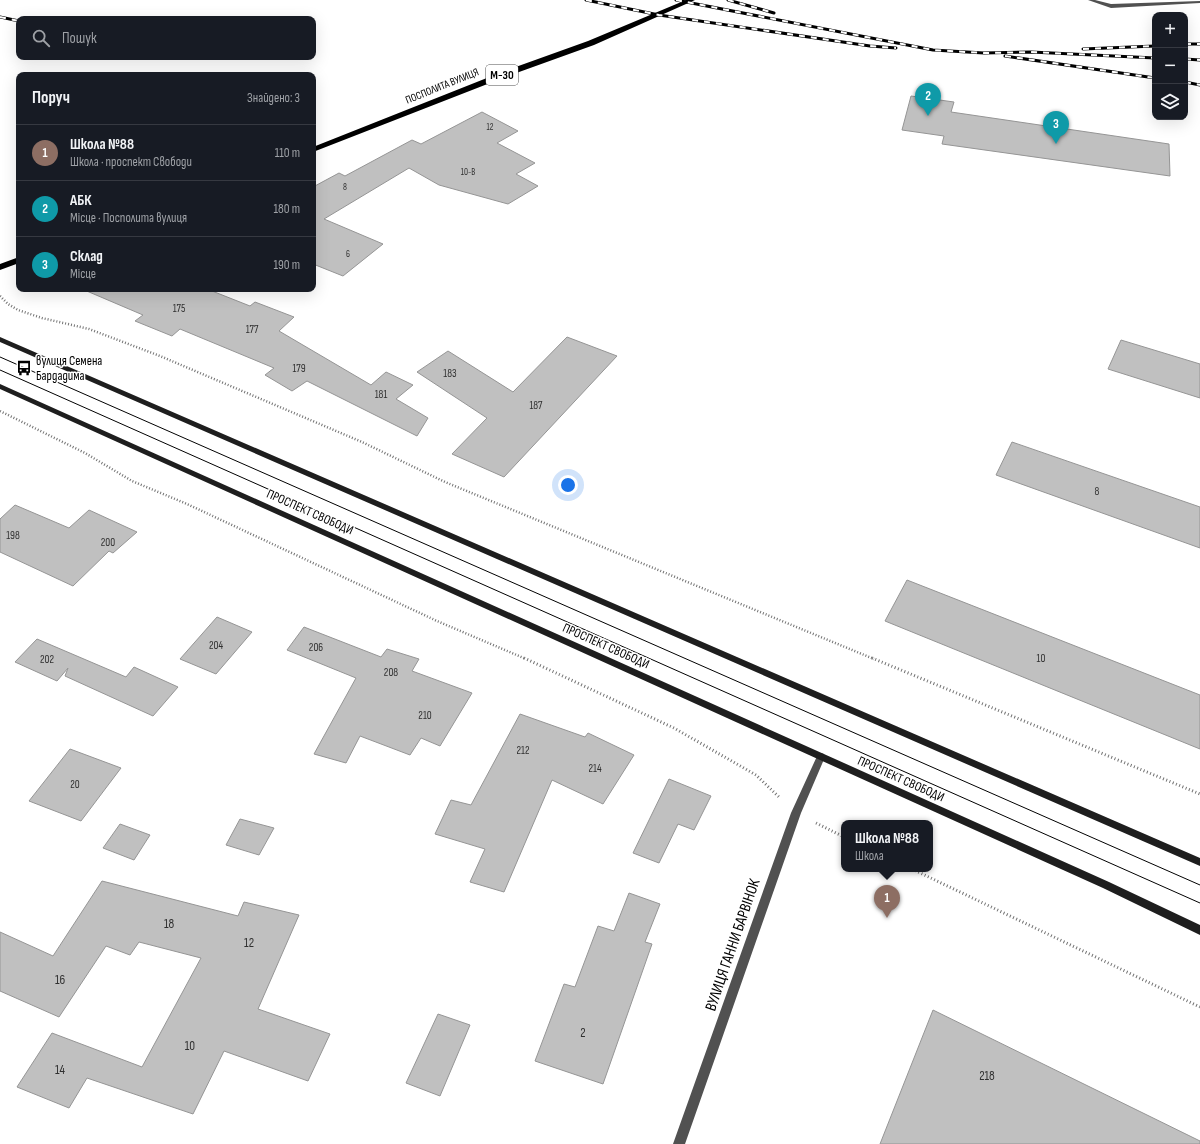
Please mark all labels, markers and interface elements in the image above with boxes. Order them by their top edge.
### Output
map controls [1152,12,1188,120]
button: + [1152,12,1188,48]
search box [16,16,316,60]
icon: search [30,27,52,49]
text: Пошук [62,29,97,48]
button: − [1152,48,1188,84]
street label: ПОСПОЛИТА ВУЛИЦЯ [404,65,480,107]
road number: М-30 [486,65,518,85]
pin: 2 [915,83,941,116]
button: layers [1152,84,1188,120]
text: Поруч [32,88,70,108]
text: Знайдено: 3 [247,90,300,106]
pin: 3 [1043,111,1069,144]
house number: 12 [487,122,494,133]
text: Школа №88 [70,135,134,154]
text: 1 [42,145,48,161]
text: 110 m [275,145,300,161]
text: Школа · проспект Свободи [70,154,192,170]
house number: 10-В [461,167,475,178]
house number: 8 [343,182,347,193]
text: АБК [70,191,91,210]
text: 2 [42,201,48,217]
text: 180 m [274,201,300,217]
text: Місце · Посполита вулиця [70,210,187,226]
text: Склад [70,247,103,266]
house number: 6 [346,249,350,260]
text: 3 [42,257,48,273]
text: 190 m [273,257,300,273]
text: Місце [70,266,96,282]
house number: 175 [173,302,185,315]
house number: 177 [246,323,259,336]
place label: вулиця Семена Бардадима [36,353,102,384]
bus stop icon: вулиця Семена Бардадима [15,359,33,377]
house number: 179 [292,362,306,375]
house number: 183 [443,367,457,380]
house number: 181 [375,388,387,401]
house number: 187 [529,399,543,412]
your location [558,475,578,495]
house number: 8 [1095,485,1100,498]
street label: ПРОСПЕКТ СВОБОДИ [264,486,356,538]
house number: 198 [6,529,20,542]
house number: 200 [101,536,115,549]
street label: ПРОСПЕКТ СВОБОДИ [560,620,652,672]
house number: 204 [209,639,223,652]
house number: 206 [309,641,323,654]
house number: 10 [1037,652,1045,665]
house number: 202 [40,653,54,666]
house number: 208 [384,666,398,679]
house number: 210 [418,709,432,722]
house number: 212 [516,744,530,757]
street label: ПРОСПЕКТ СВОБОДИ [855,753,947,805]
house number: 214 [588,762,602,775]
house number: 20 [70,778,80,791]
popup [841,820,933,872]
text: Школа №88 [855,829,919,848]
text: Школа [855,848,884,864]
street label: ВУЛИЦЯ ГАННИ БАРВІНОК [701,876,765,1014]
pin: 1 [874,885,900,918]
house number: 18 [164,916,174,932]
house number: 12 [244,935,254,951]
house number: 16 [55,972,65,988]
house number: 2 [580,1025,586,1041]
house number: 10 [185,1038,195,1054]
house number: 14 [55,1062,66,1078]
house number: 218 [979,1068,995,1084]

